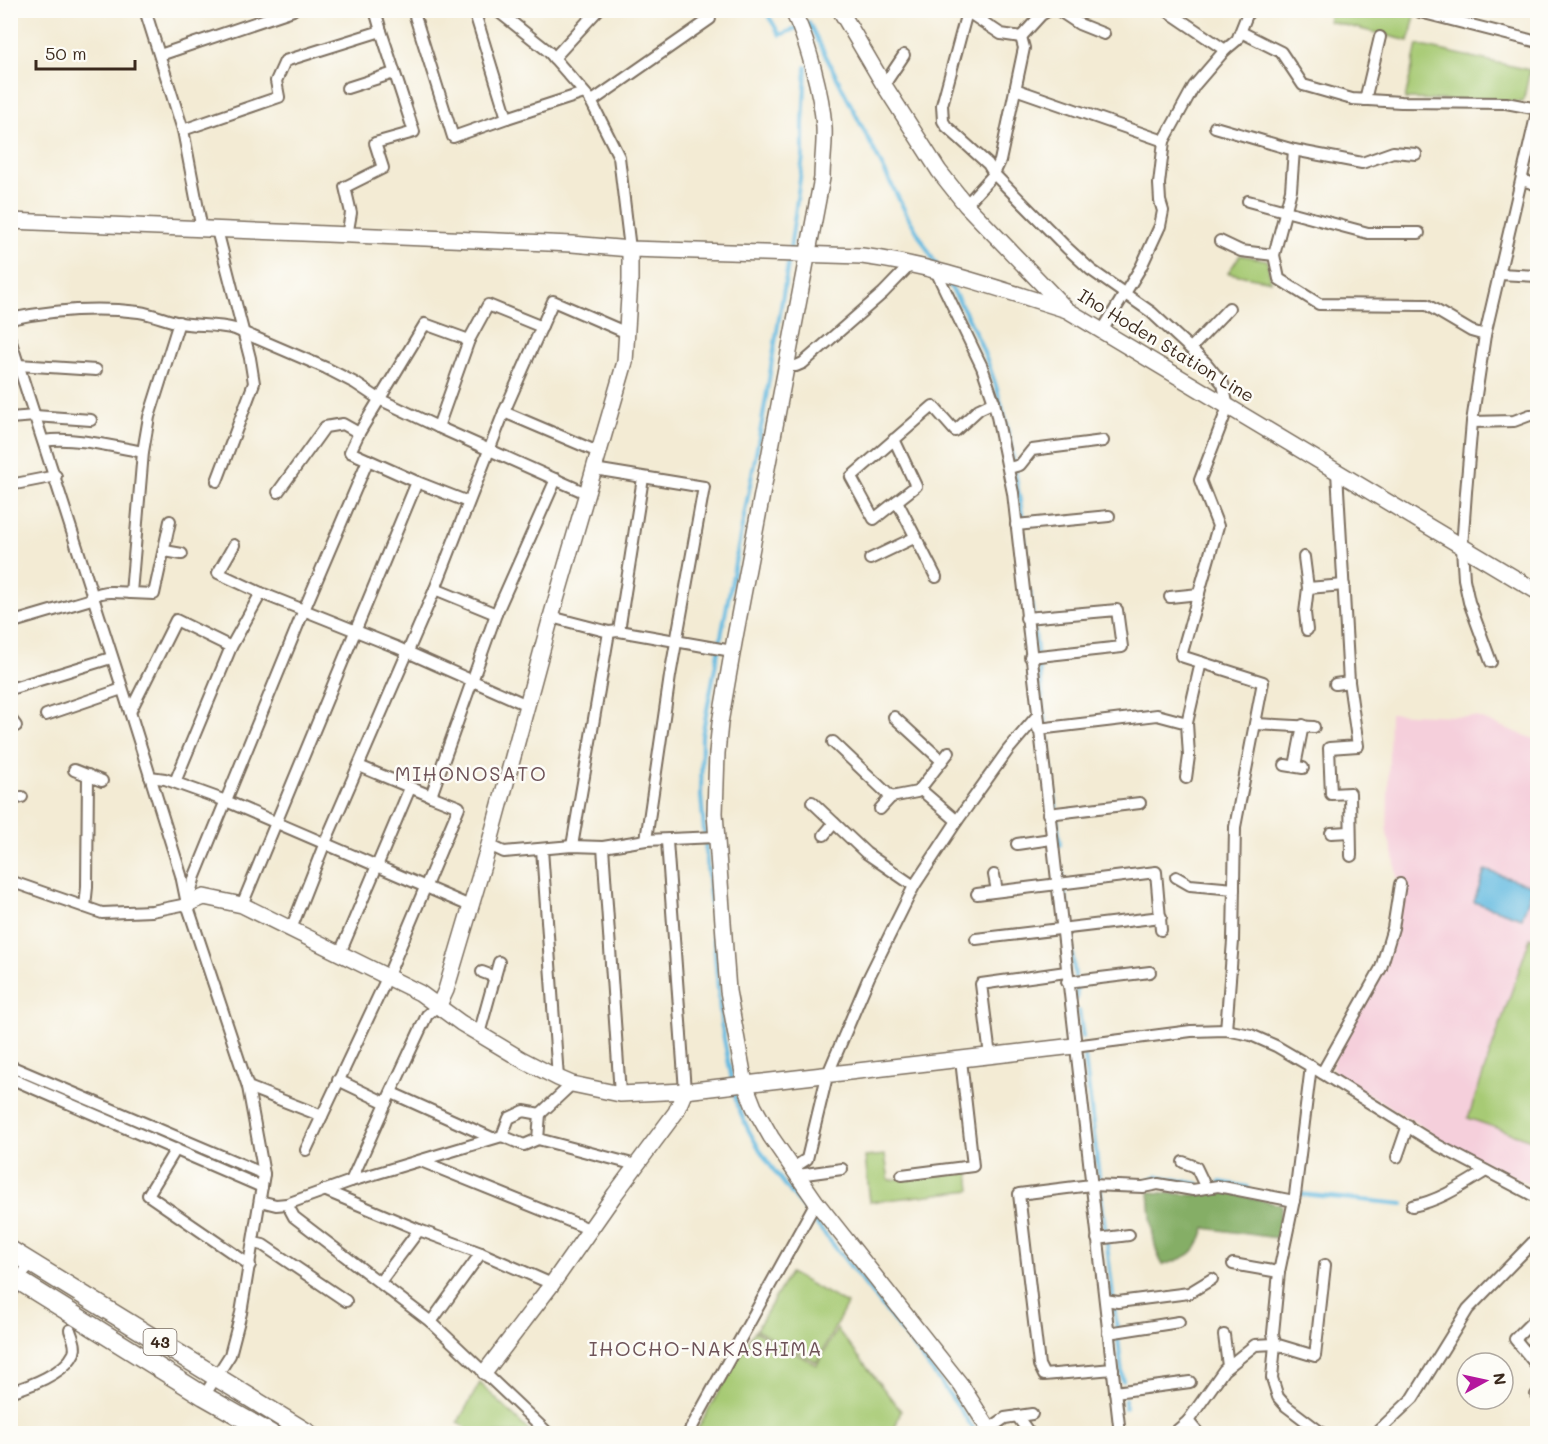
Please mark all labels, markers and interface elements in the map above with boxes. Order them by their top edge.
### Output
scale bar [36,33,135,71]
text: 50 m [45,41,87,65]
street label: Iho Hoden Station Line [1074,283,1259,407]
district label: MIHONOSATO [395,760,547,786]
road number: 43 [144,1329,176,1355]
district label: IHOCHO-NAKASHIMA [589,1335,823,1361]
north arrow [1455,1351,1515,1411]
text: N [1489,1371,1512,1386]

